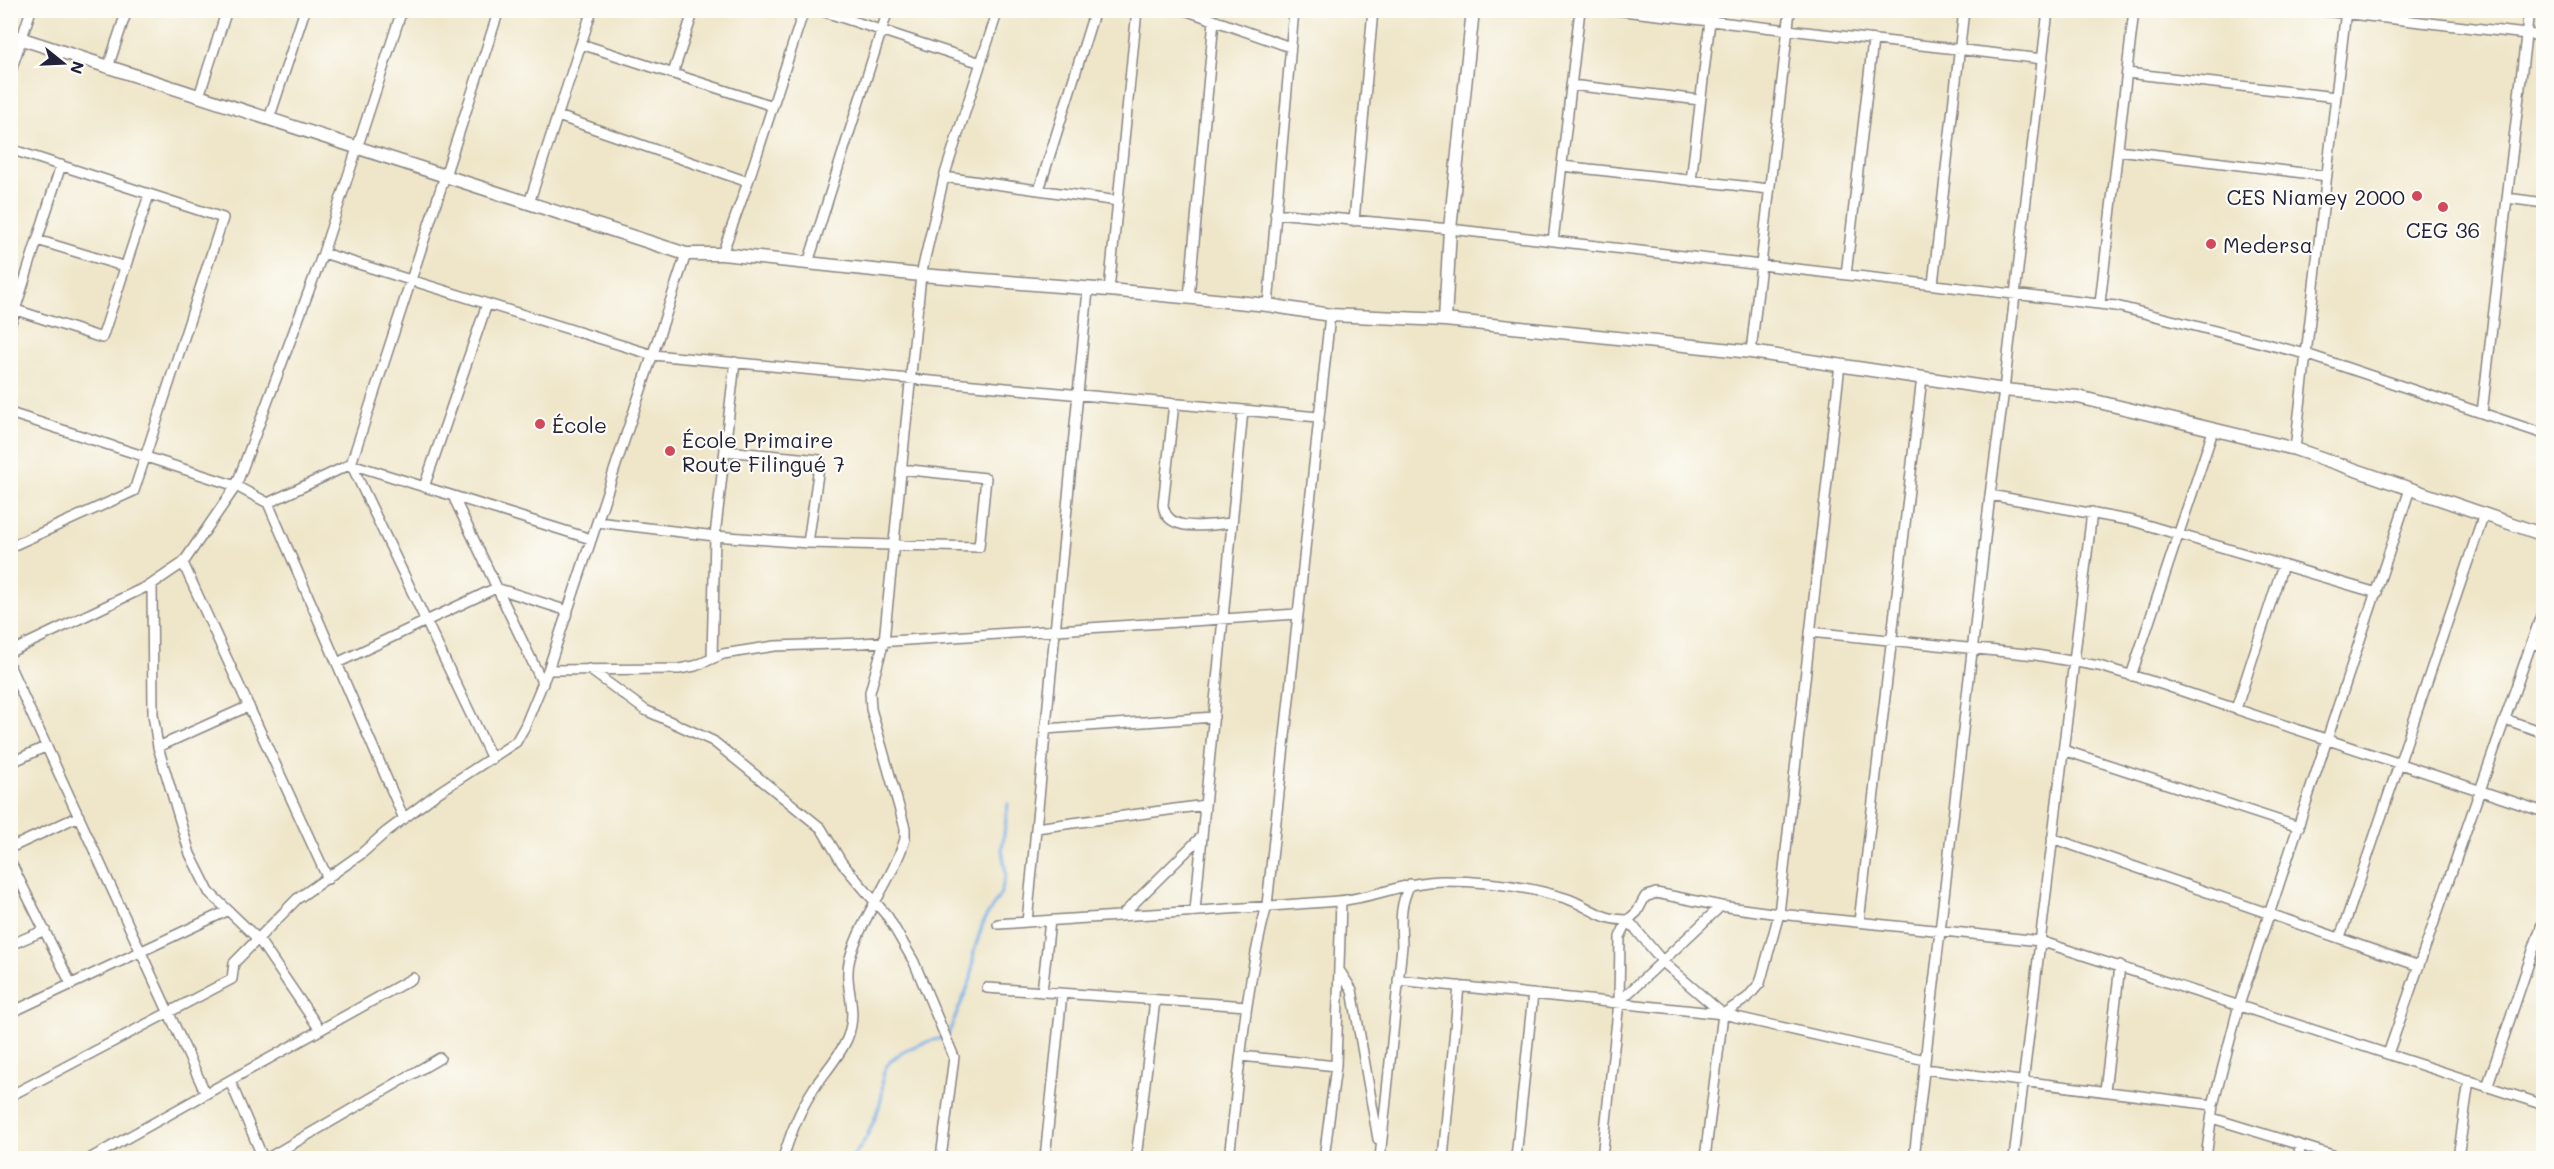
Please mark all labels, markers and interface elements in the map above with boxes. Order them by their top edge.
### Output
north arrow [33,33,93,93]
text: N [66,59,90,77]
place label: CES Niamey 2000 [2226,183,2405,210]
marker: CES Niamey 2000 [2410,189,2424,203]
marker: CEG 36 [2436,200,2450,214]
place label: CEG 36 [2406,216,2480,243]
place label: Medersa [2223,231,2313,258]
marker: Medersa [2204,237,2218,251]
place label: École [552,411,607,438]
marker: École [533,417,547,431]
place label: École Primaire Route Filingué 7 [682,426,845,477]
marker: École Primaire Route Filingué 7 [663,444,677,458]

